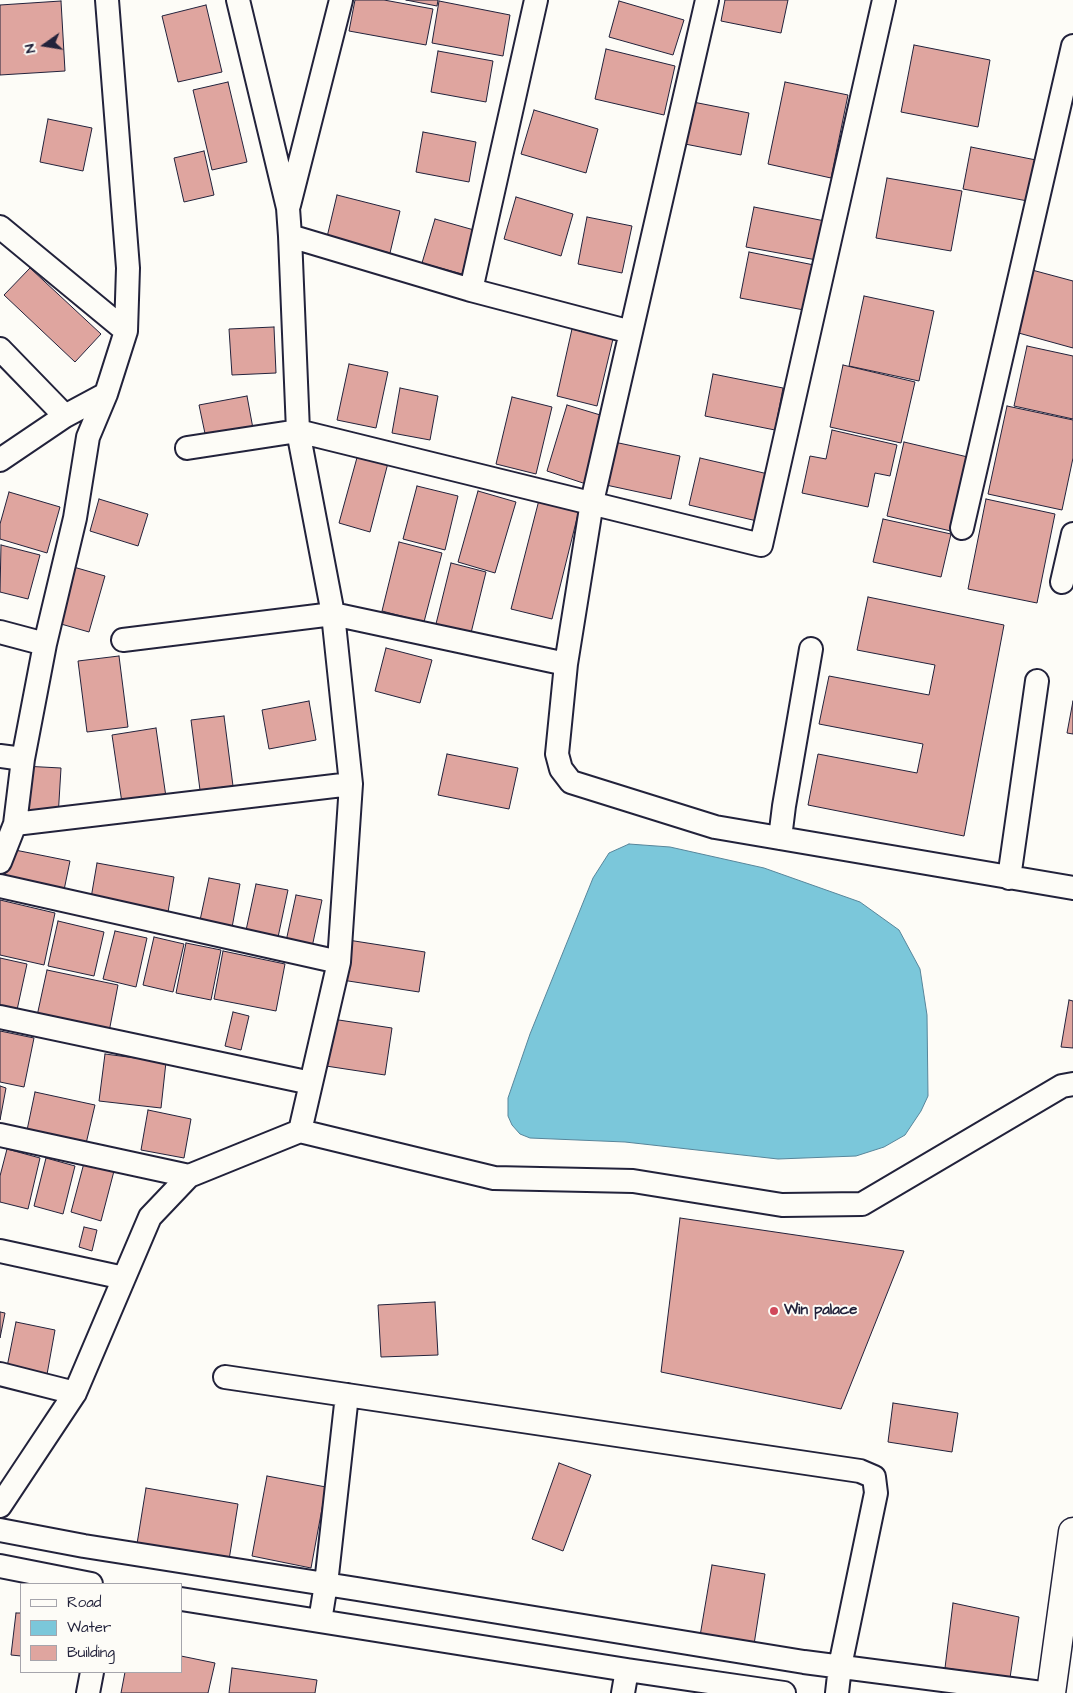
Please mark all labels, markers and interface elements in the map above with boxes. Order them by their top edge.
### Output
north arrow [20,20,70,70]
text: N [20,42,41,55]
place label: Win palace [784,1302,857,1320]
marker: Win palace [768,1305,780,1317]
legend [20,1583,182,1673]
text: Road [67,1592,101,1613]
text: Water [67,1617,111,1638]
text: Building [67,1642,115,1663]

